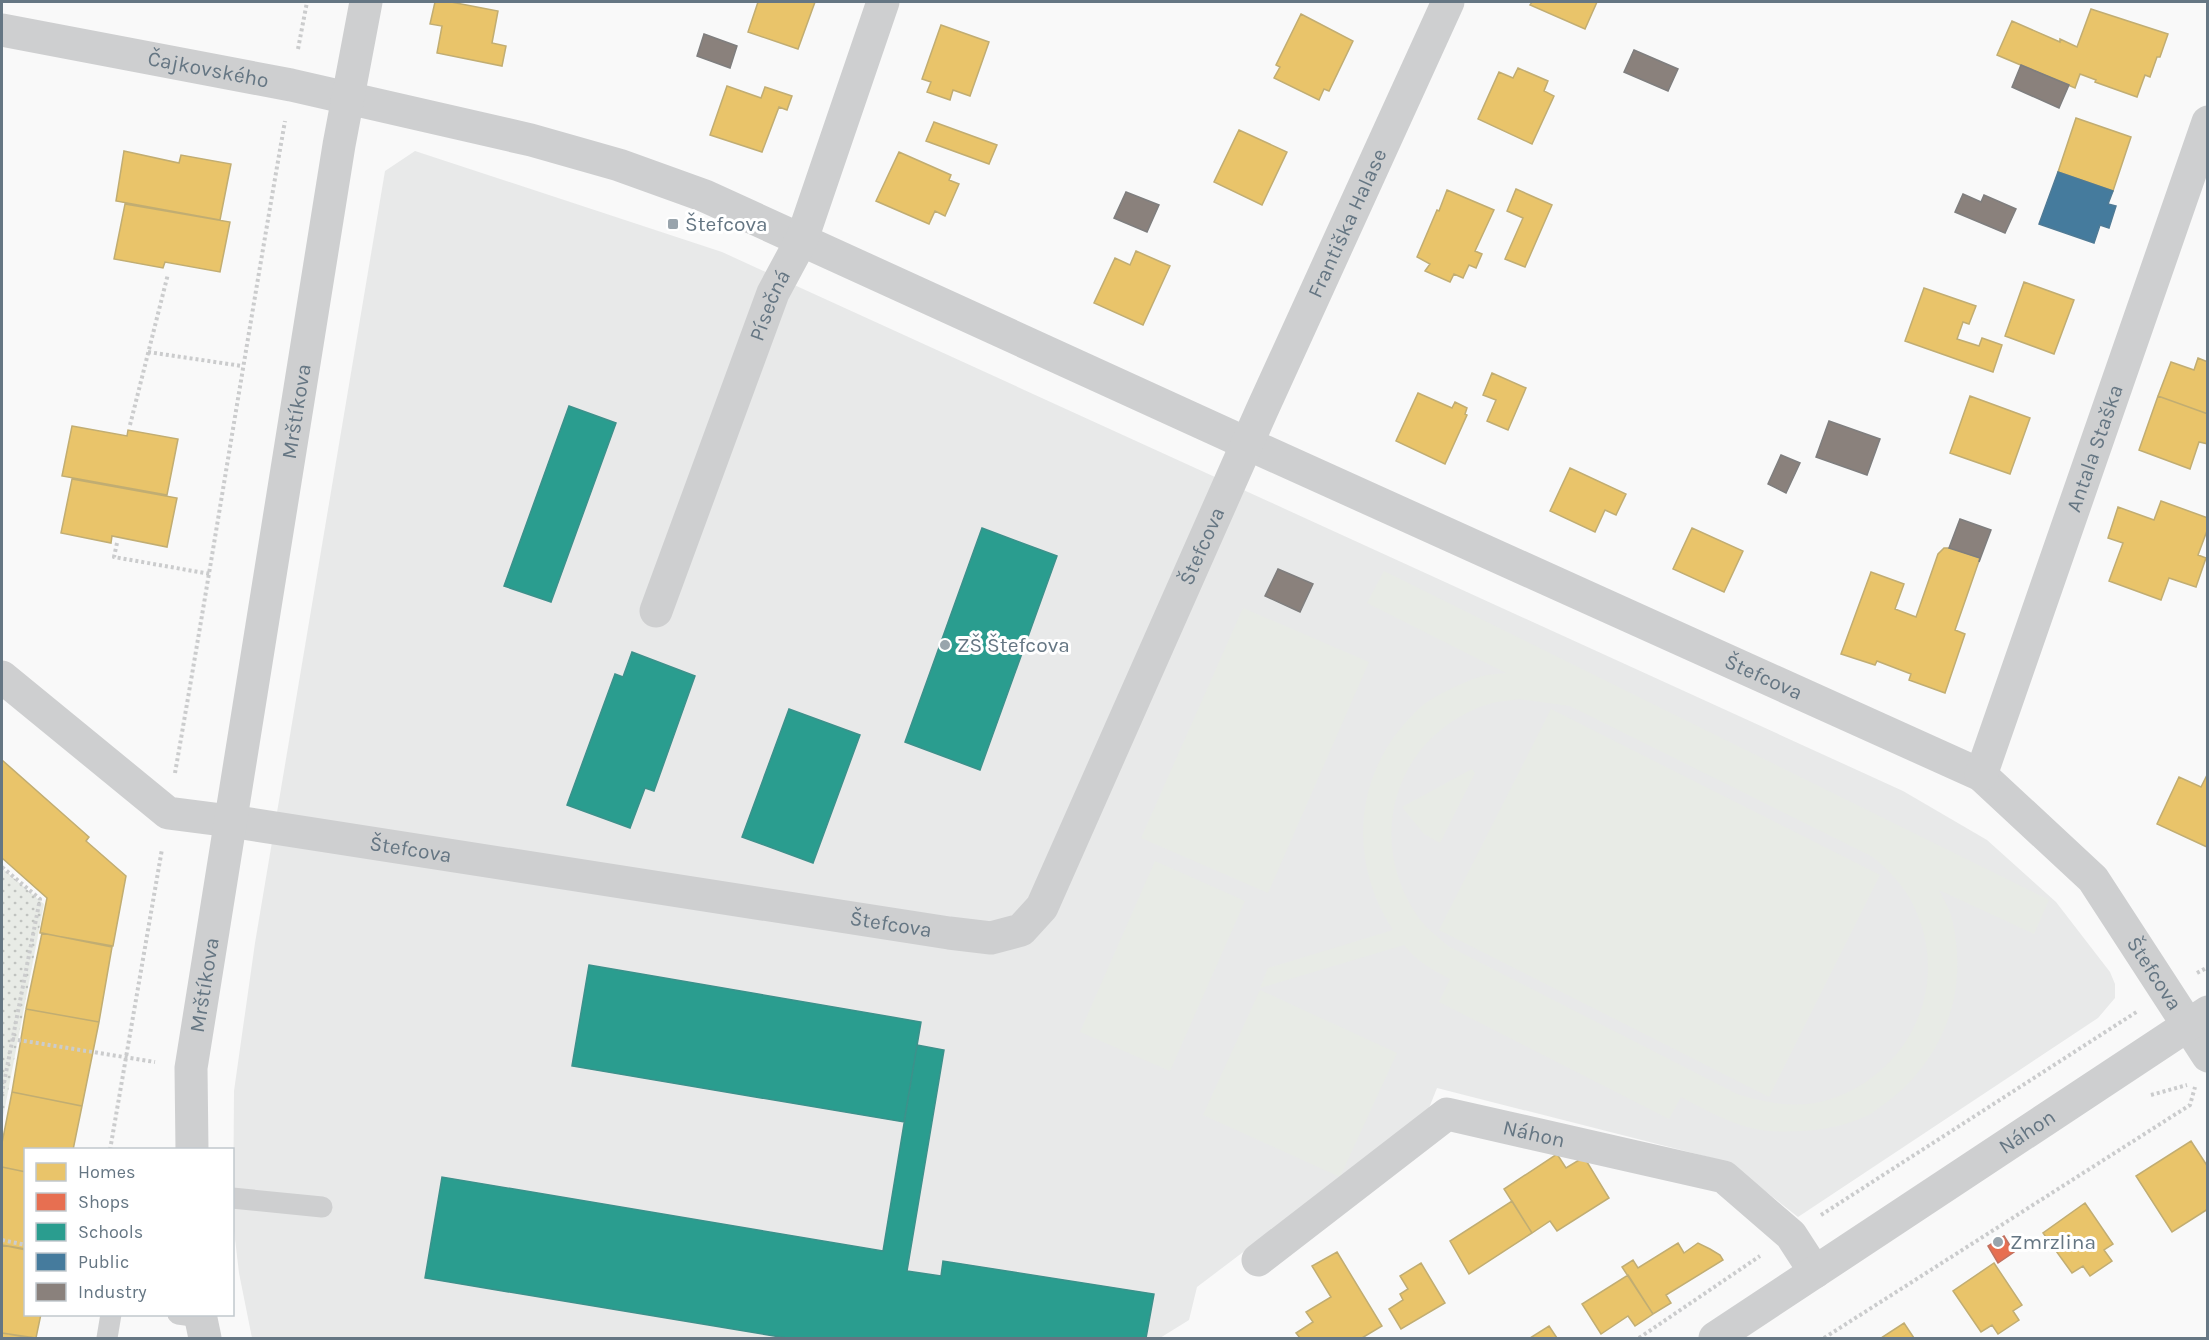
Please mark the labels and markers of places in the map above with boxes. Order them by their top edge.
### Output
place label: Štefcova [685,212,768,236]
marker: Štefcova [666,217,680,231]
place label: ZŠ Štefcova [957,633,1070,657]
marker: ZŠ Štefcova [938,638,952,652]
place label: Zmrzlina [2010,1230,2096,1254]
marker: Zmrzlina [1991,1235,2005,1249]

